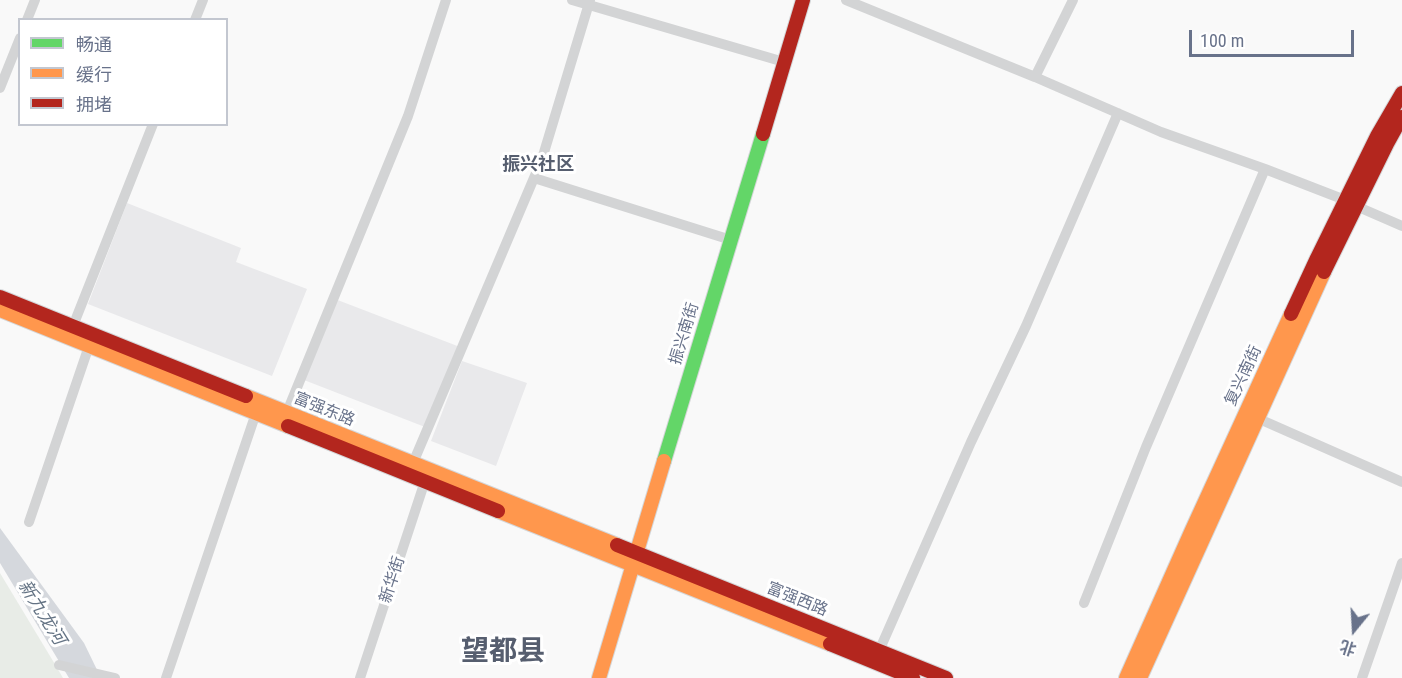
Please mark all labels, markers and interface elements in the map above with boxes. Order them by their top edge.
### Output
legend [18,18,228,126]
scale bar [1192,18,1357,56]
text: 100 m [1200,30,1244,51]
text: 畅通 [76,34,112,55]
text: 缓行 [76,64,112,85]
text: 拥堵 [76,94,112,115]
district label: 振兴社区 [502,154,574,176]
street label: 振兴南街 [666,301,704,367]
street label: 复兴南街 [1222,343,1266,409]
street label: 富强东路 [291,389,357,431]
street label: 新华街 [376,554,410,606]
water label: 新九龙河 [13,577,69,649]
street label: 富强西路 [764,579,830,621]
north arrow [1324,600,1384,660]
district label: 望都县 [461,636,545,670]
text: 北 [1338,636,1359,659]

